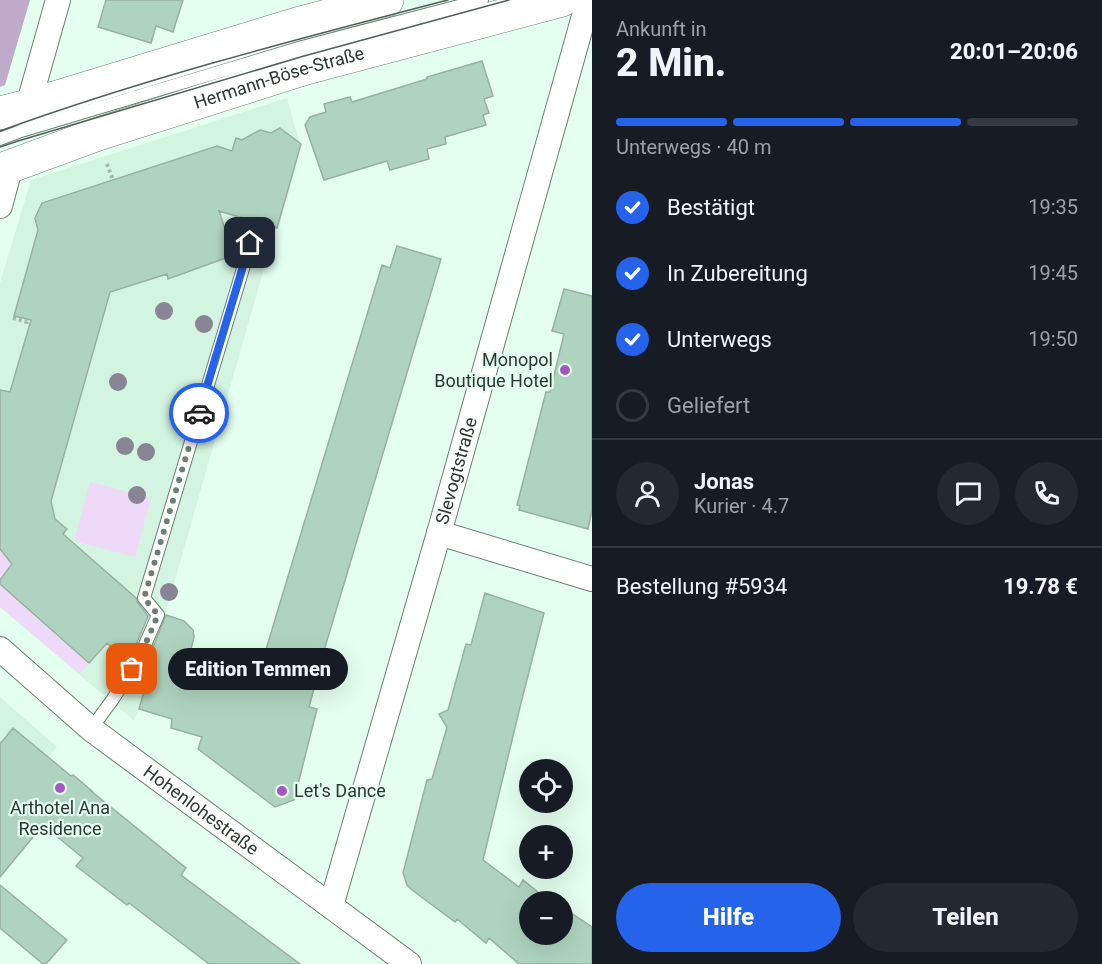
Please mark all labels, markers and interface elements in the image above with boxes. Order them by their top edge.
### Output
text: Ankunft in [616,17,707,41]
text: 20:01–20:06 [950,39,1078,64]
text: 2 Min. [616,40,726,86]
street label: Hermann-Böse-Straße [191,42,366,113]
text: Unterwegs · 40 m [616,135,771,159]
icon: check [616,191,649,224]
text: Bestätigt [667,195,755,220]
text: 19:35 [1028,195,1078,219]
pin [224,217,275,268]
icon: home [233,226,266,259]
icon: check [616,257,649,290]
text: In Zubereitung [667,261,808,286]
text: 19:45 [1028,261,1078,285]
icon: check [616,323,649,356]
text: Unterwegs [667,327,772,352]
text: 19:50 [1028,327,1078,351]
place label: Monopol Boutique Hotel [434,349,553,391]
marker: Monopol Boutique Hotel [558,363,572,377]
courier [169,383,229,443]
text: Geliefert [667,393,750,418]
icon: car [183,397,216,430]
street label: Slevogtstraße [431,415,481,527]
button: person [616,462,679,525]
button: chat [937,462,1000,525]
button: phone [1015,462,1078,525]
text: Jonas [694,469,754,494]
text: Kurier · 4.7 [694,494,789,518]
text: Bestellung #5934 [616,574,787,599]
text: 19.78 € [1003,574,1078,599]
pin [106,643,157,694]
callout: Edition Temmen [168,648,348,690]
icon: bag [115,652,148,685]
text: Edition Temmen [185,657,331,681]
map controls [519,759,573,945]
button: locate [519,759,573,813]
street label: Hohenlohestraße [140,761,263,859]
place label: Let's Dance [294,780,386,801]
marker: Arthotel Ana Residence [53,781,67,795]
marker: Let's Dance [275,784,289,798]
place label: Arthotel Ana Residence [10,797,110,839]
button: + [519,825,573,879]
button: Hilfe [616,883,841,952]
button: Teilen [853,883,1078,952]
button: − [519,891,573,945]

